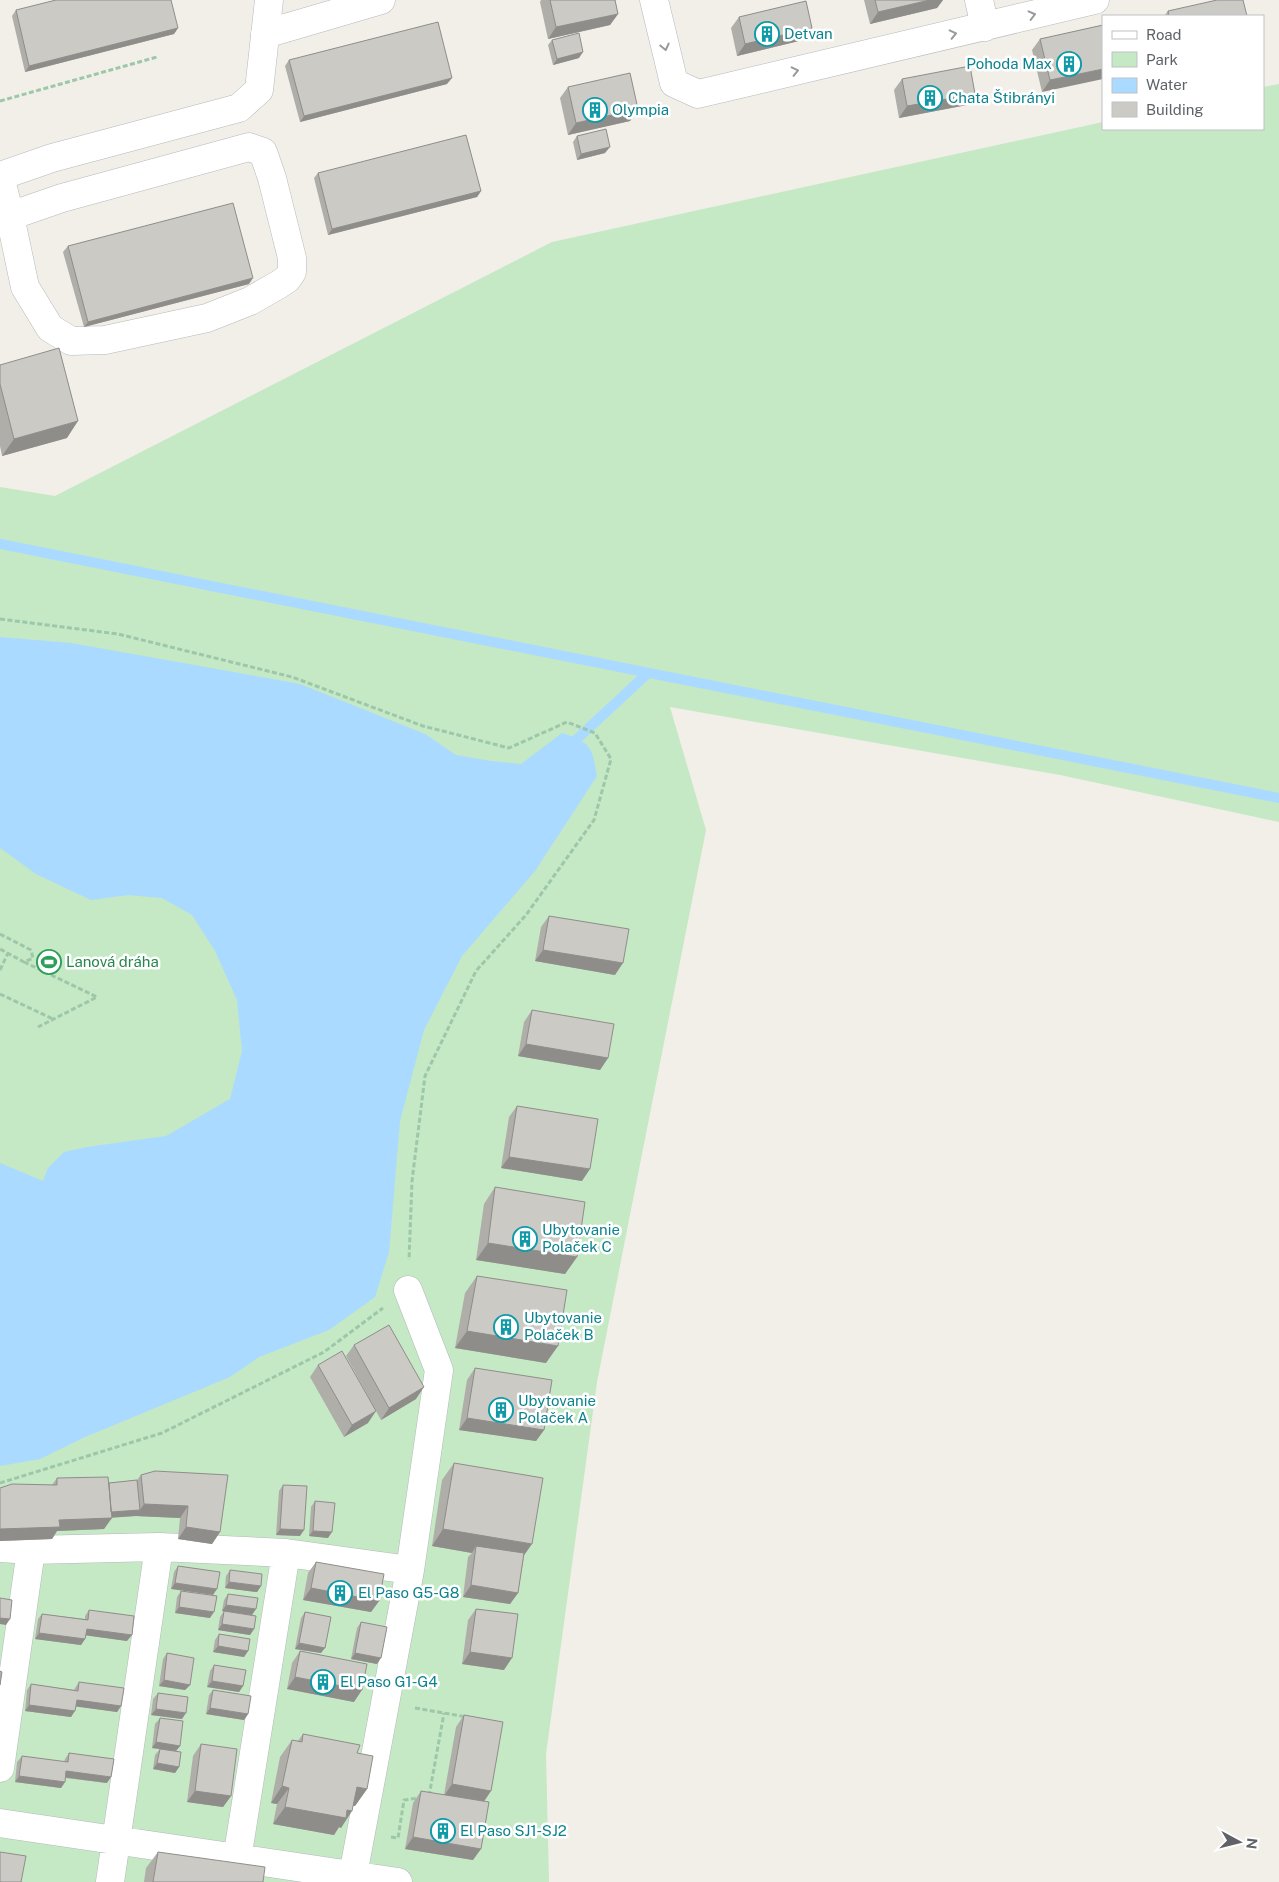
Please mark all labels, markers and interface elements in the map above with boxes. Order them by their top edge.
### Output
one-way arrow [1028,10,1037,21]
legend [1102,15,1264,130]
building icon: Detvan [754,21,780,47]
place label: Detvan [784,25,833,42]
text: Road [1146,26,1182,43]
one-way arrow [948,29,957,40]
one-way arrow [659,43,670,52]
building icon: Pohoda Max [1056,51,1082,77]
text: Park [1146,51,1178,68]
place label: Pohoda Max [966,55,1052,72]
one-way arrow [790,66,799,77]
text: Water [1146,76,1188,93]
building icon: Chata Štibrányi [917,85,943,111]
place label: Chata Štibrányi [948,89,1055,106]
building icon: Olympia [582,97,608,123]
place label: Olympia [612,101,669,118]
text: Building [1146,101,1204,118]
sports icon: Lanová dráha [36,949,62,975]
place label: Lanová dráha [66,953,159,970]
place label: Ubytovanie Polaček C [542,1221,620,1255]
building icon: Ubytovanie Polaček C [512,1226,538,1252]
place label: Ubytovanie Polaček B [524,1309,602,1343]
building icon: Ubytovanie Polaček B [493,1314,519,1340]
place label: Ubytovanie Polaček A [518,1392,596,1426]
building icon: Ubytovanie Polaček A [488,1397,514,1423]
building icon: El Paso G5-G8 [327,1580,353,1606]
place label: El Paso G5-G8 [358,1584,460,1601]
building icon: El Paso G1-G4 [310,1669,336,1695]
place label: El Paso G1-G4 [340,1673,438,1690]
north arrow [1214,1817,1264,1867]
building icon: El Paso SJ1-SJ2 [430,1818,456,1844]
place label: El Paso SJ1-SJ2 [460,1822,567,1839]
text: N [1243,1837,1261,1850]

